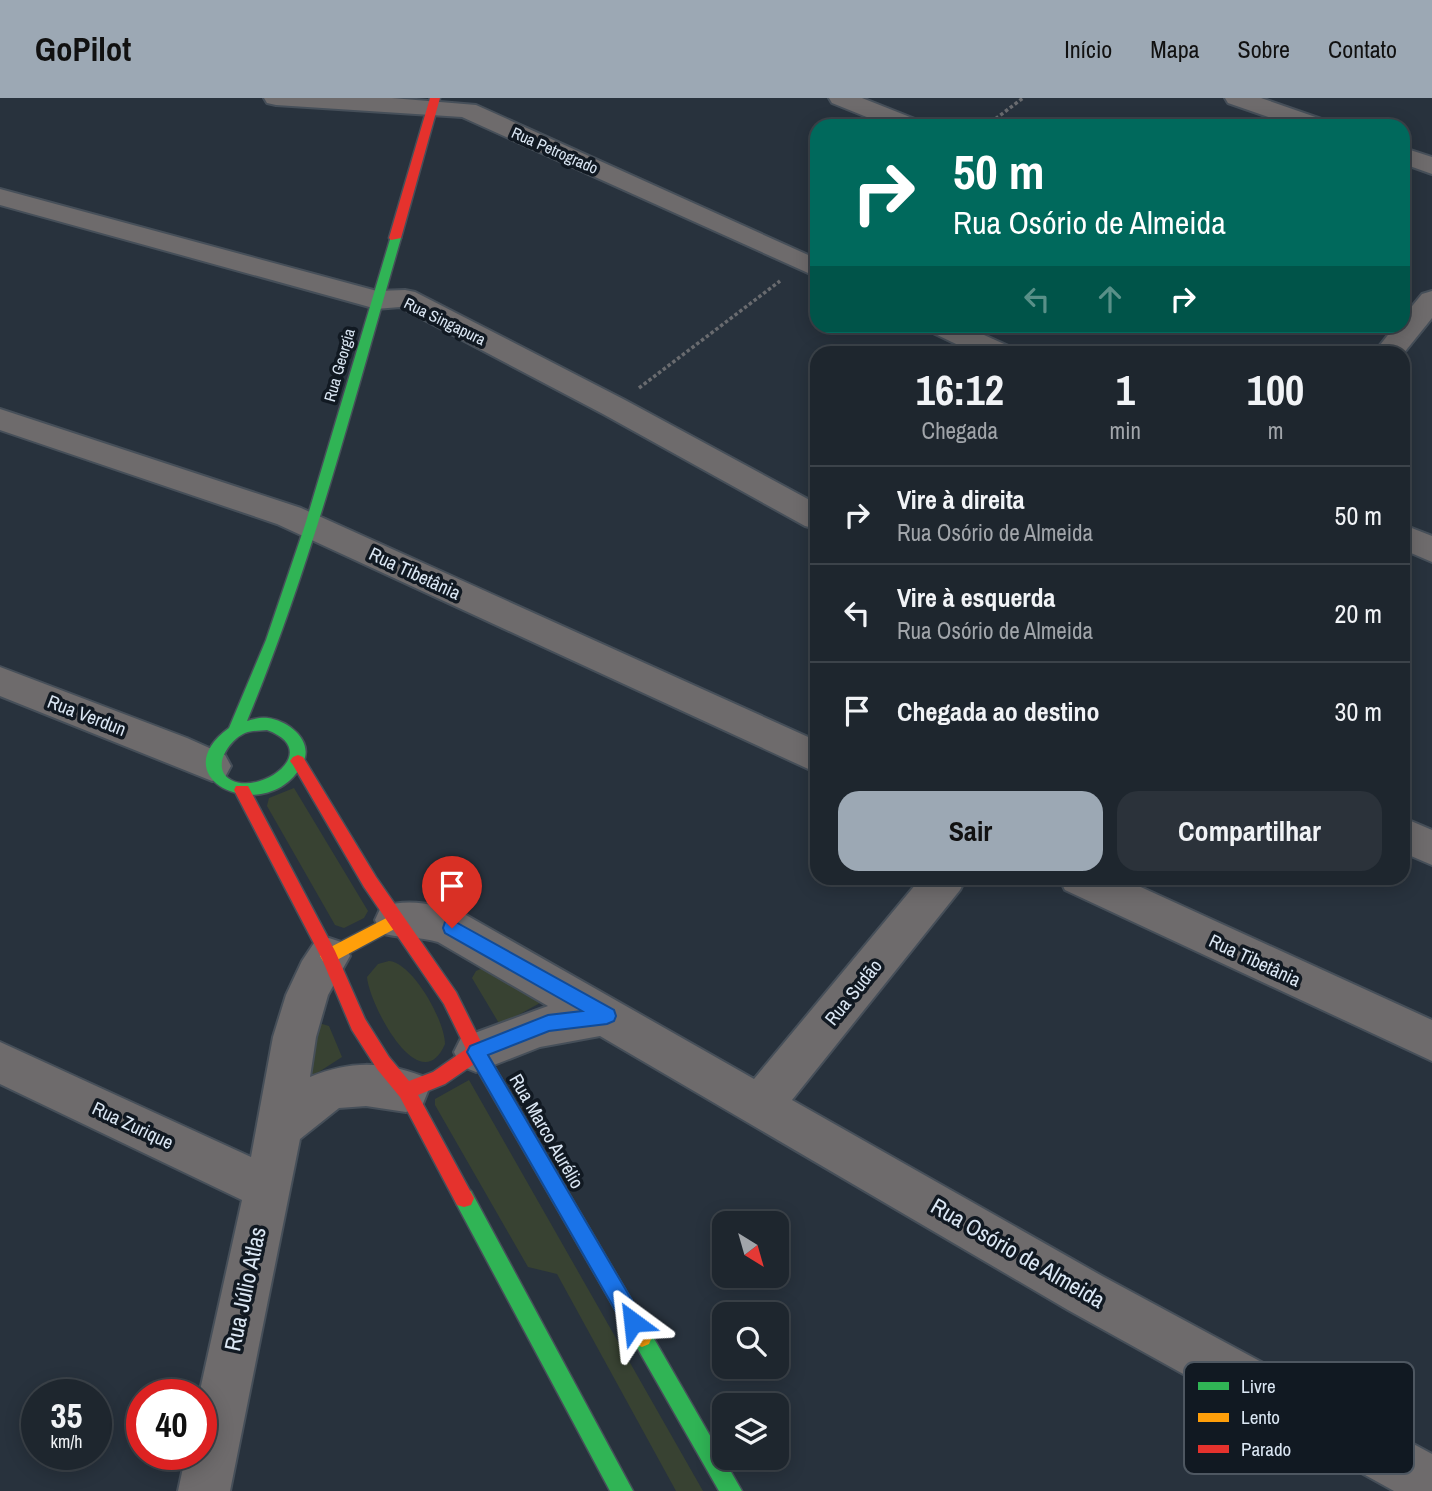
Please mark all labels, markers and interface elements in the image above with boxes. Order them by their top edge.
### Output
text: GoPilot [35,27,131,71]
text: Início [1064,33,1112,65]
text: Mapa [1150,33,1200,65]
text: Sobre [1238,33,1290,65]
text: Contato [1328,33,1397,65]
street label: Rua Petrogrado [508,121,602,179]
text: 50 m [953,138,1045,204]
icon: right [838,147,929,238]
text: Rua Osório de Almeida [953,201,1226,244]
icon: left [1018,280,1056,318]
icon: ahead [1091,280,1129,318]
icon: right [1164,280,1202,318]
street label: Rua Singapura [401,292,490,351]
street label: Rua Georgia [318,325,360,404]
text: 16:12 [916,362,1004,418]
text: 1 [1116,362,1135,418]
text: 100 [1247,362,1304,418]
text: Chegada [922,415,998,446]
text: min [1110,415,1141,446]
text: m [1268,415,1283,446]
text: Vire à direita [897,482,1025,517]
icon: right [838,496,876,534]
text: 50 m [1335,498,1382,533]
text: Rua Osório de Almeida [897,517,1093,548]
street label: Rua Tibetânia [365,540,465,606]
text: Vire à esquerda [897,580,1055,615]
icon: left [838,594,876,632]
text: 20 m [1335,596,1382,631]
text: Rua Osório de Almeida [897,615,1093,646]
street label: Rua Verdun [44,688,130,742]
icon: arrive [838,692,876,730]
text: Chegada ao destino [897,694,1100,729]
text: 30 m [1335,694,1382,729]
button: Sair [838,791,1103,871]
button: Compartilhar [1117,791,1382,871]
pin [422,856,482,928]
icon: arrive [433,867,471,905]
street label: Rua Tibetânia [1205,927,1305,993]
street label: Rua Sudão [818,954,888,1030]
street label: Rua Marco Aurélio [503,1069,591,1193]
street label: Rua Zurique [88,1095,178,1155]
street label: Rua Osório de Almeida [926,1190,1111,1315]
north arrow [712,1211,789,1288]
map controls [712,1211,789,1470]
street label: Rua Júlio Atlas [216,1224,273,1354]
position arrow [596,1285,670,1359]
button: search [712,1302,789,1379]
legend [1184,1362,1414,1474]
text: Livre [1241,1373,1276,1399]
speed limit sign: 40 [126,1379,217,1470]
text: 35 [51,1392,82,1439]
button: layers [712,1393,789,1470]
text: Lento [1241,1404,1280,1430]
text: km/h [51,1429,83,1454]
text: Parado [1241,1436,1291,1462]

